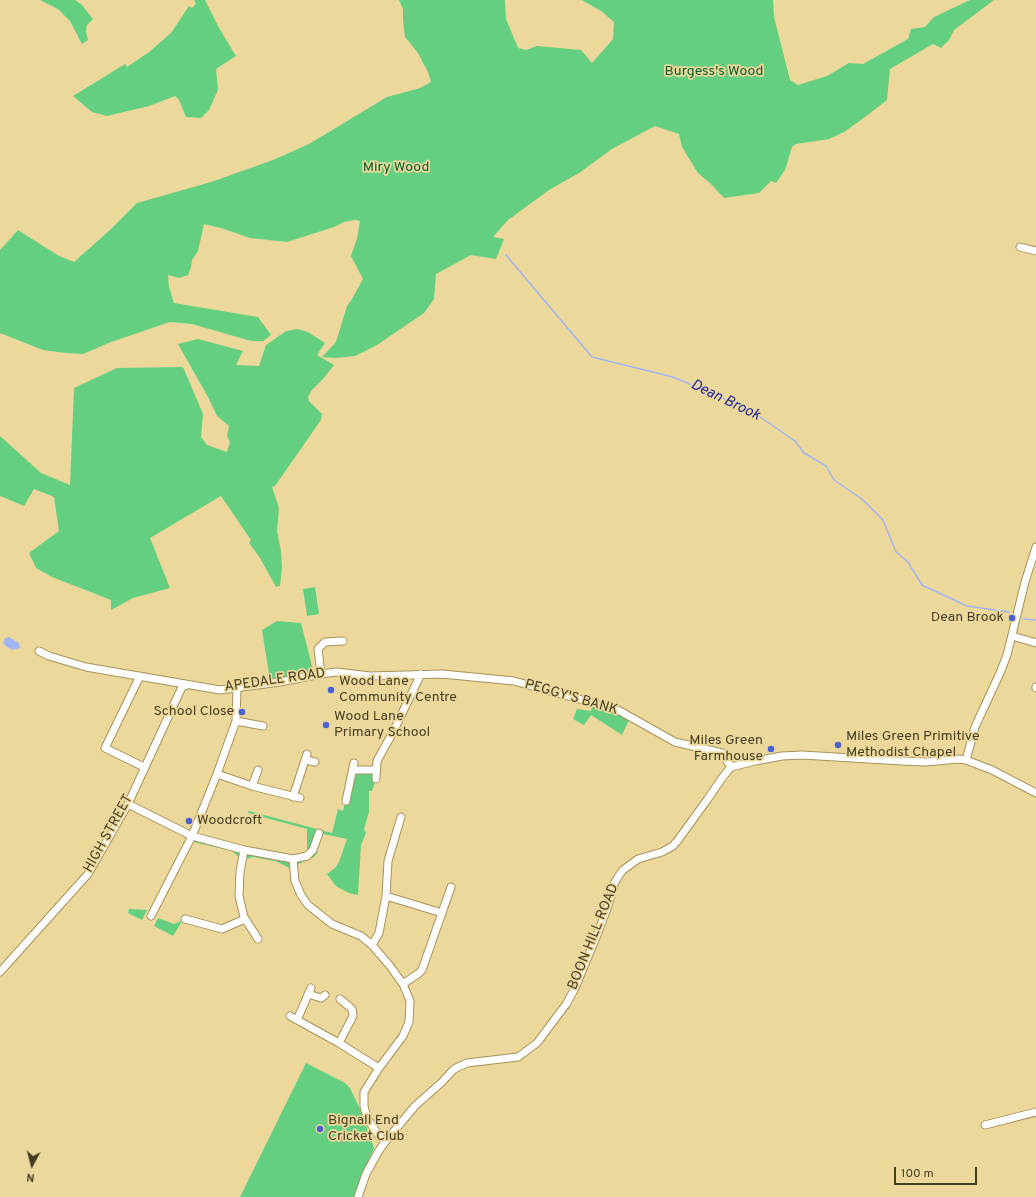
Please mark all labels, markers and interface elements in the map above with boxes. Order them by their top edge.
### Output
park label: Burgess's Wood [665,64,763,80]
park label: Miry Wood [363,160,429,176]
water label: Dean Brook [687,376,763,426]
place label: Dean Brook [931,610,1004,626]
marker: Dean Brook [1007,613,1017,623]
street label: APEDALE ROAD [223,666,327,696]
place label: Wood Lane Community Centre [339,674,457,706]
street label: PEGGY'S BANK [522,677,620,719]
marker: Wood Lane Community Centre [326,685,336,695]
place label: School Close [154,704,234,720]
marker: School Close [237,707,247,717]
place label: Wood Lane Primary School [334,709,430,742]
marker: Wood Lane Primary School [321,720,331,730]
place label: Miles Green Primitive Methodist Chapel [846,729,979,762]
place label: Miles Green Farmhouse [689,733,763,766]
marker: Miles Green Primitive Methodist Chapel [833,740,843,750]
marker: Miles Green Farmhouse [766,744,776,754]
street label: HIGH STREET [81,792,137,876]
place label: Woodcroft [197,813,262,829]
marker: Woodcroft [184,816,194,826]
street label: BOON HILL ROAD [565,881,623,993]
place label: Bignall End Cricket Club [328,1113,404,1146]
marker: Bignall End Cricket Club [315,1124,325,1134]
north arrow [12,1145,52,1185]
scale bar [896,1159,979,1185]
text: 100 m [901,1166,934,1182]
text: N [26,1169,35,1184]

